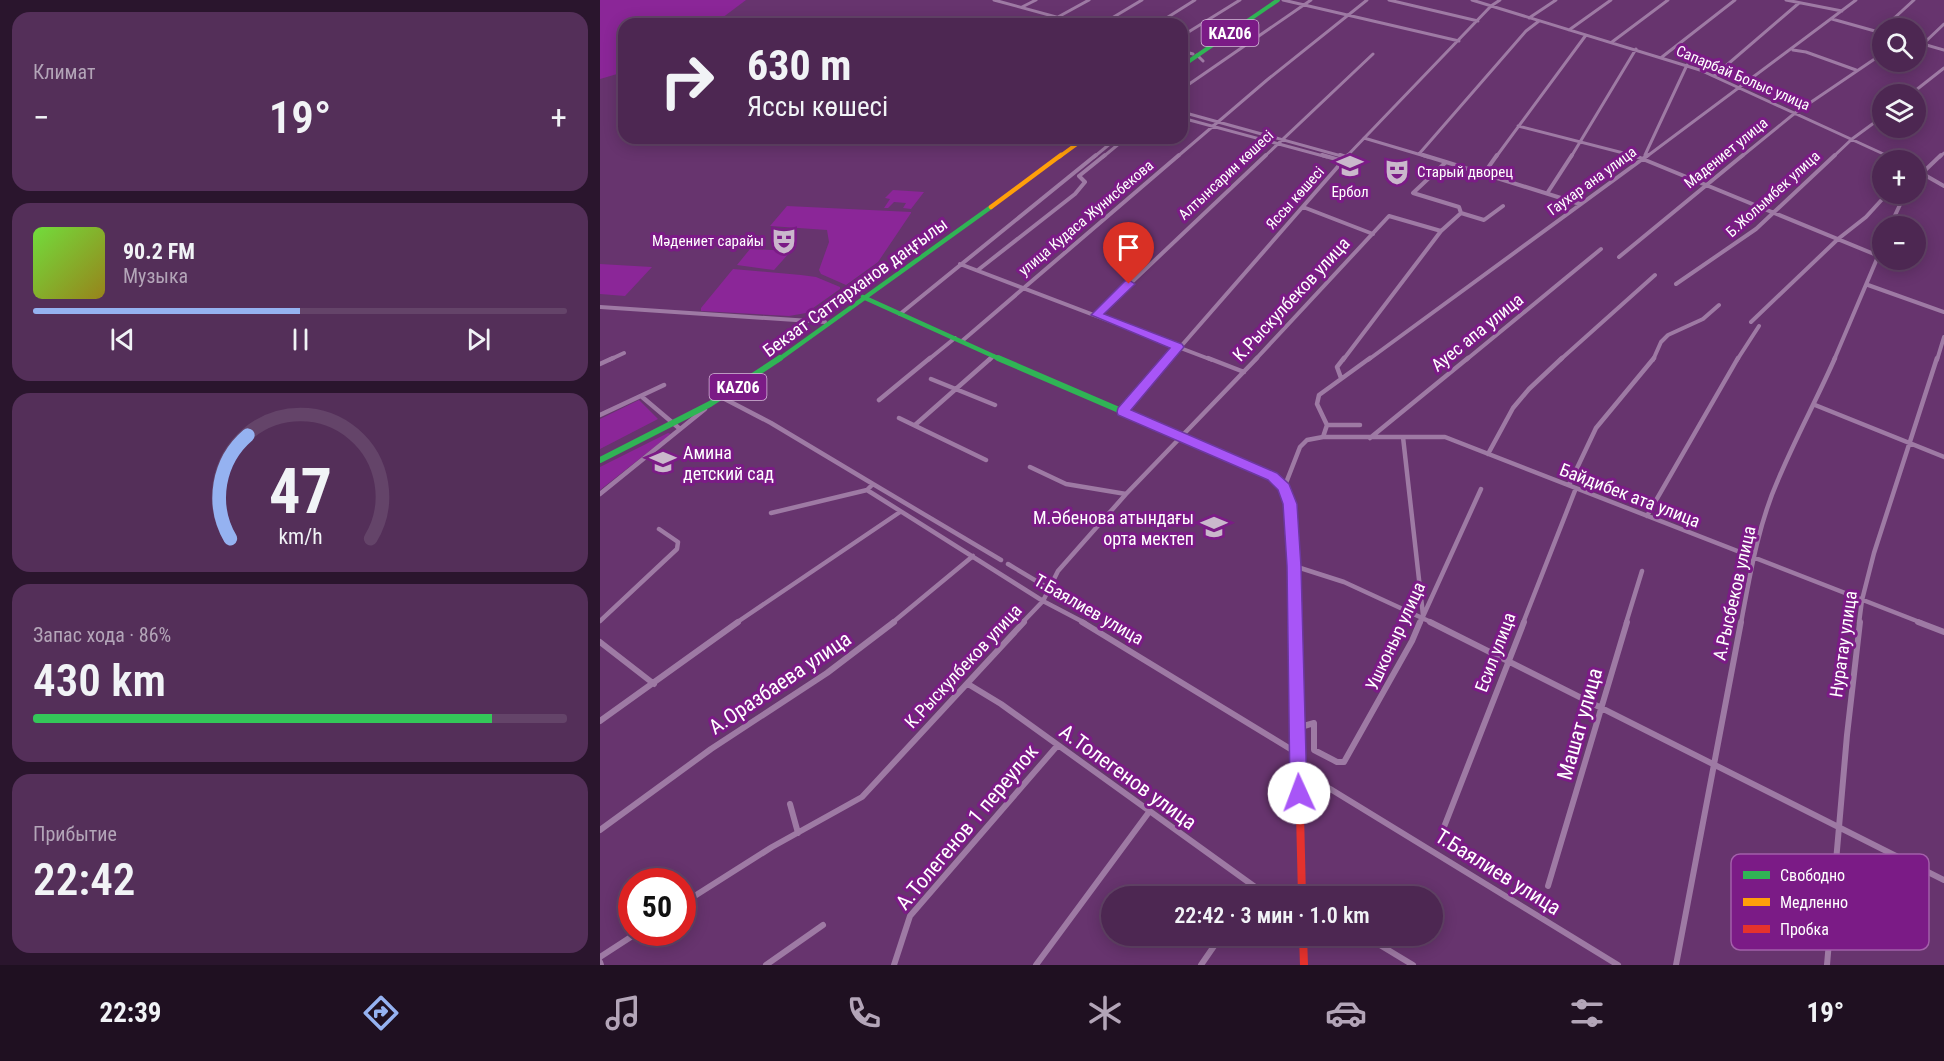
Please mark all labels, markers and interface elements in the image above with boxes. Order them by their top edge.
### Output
map controls [1872,18,1926,270]
button: search [1872,18,1926,72]
road number: KАZ06 [1202,20,1258,46]
text: 630 m [747,41,852,90]
icon: right [648,42,726,120]
street label: Сапарбай Болыс улица [1673,42,1813,114]
text: Климат [33,60,95,84]
button: layers [1872,84,1926,138]
text: 19° [269,91,331,144]
text: Яссы көшесі [747,91,888,123]
text: − [33,98,50,137]
text: + [551,98,567,137]
street label: Мадениет улица [1681,114,1771,192]
street label: Алтынсарин көшесі [1175,126,1277,224]
street label: Гаухар ана улица [1544,143,1640,219]
street label: Б.Жолымбек улица [1722,147,1824,241]
button: + [1872,150,1926,204]
school or university icon: Ербол [1335,151,1365,181]
street label: улица Кудаса Жунисбекова [1015,156,1157,280]
theatre icon: Старый дворец [1382,157,1412,187]
street label: Яссы көшесі [1262,163,1328,233]
place label: Старый дворец [1417,163,1513,181]
place label: Ербол [1331,183,1369,201]
street label: Бекзат Саттарханов даңғылы [759,213,951,361]
button: − [1872,216,1926,270]
pin [1103,222,1154,284]
theatre icon: Мәдениет сарайы [769,226,799,256]
icon: arrive [1112,231,1145,264]
place label: Мәдениет сарайы [652,232,764,250]
street label: К.Рыскулбеков улица [1228,233,1354,365]
text: 90.2 FM [123,239,195,264]
text: Музыка [123,264,188,288]
street label: Ауес апа улица [1427,288,1527,376]
icon: previous [106,323,139,356]
icon: pause [284,323,317,356]
icon: next [462,323,495,356]
road number: KАZ06 [710,374,766,400]
place label: Амина детский сад [683,442,774,484]
school or university icon: Амина детский сад [648,447,678,477]
text: 47 [268,456,332,529]
street label: Байдибек ата улица [1557,459,1703,531]
place label: М.Әбенова атындағы орта мектеп [1033,507,1194,549]
school or university icon: М.Әбенова атындағы орта мектеп [1199,512,1229,542]
street label: А.Рысбеков улица [1708,524,1760,662]
text: km/h [278,525,322,550]
street label: Т.Баялиев улица [1031,569,1147,649]
street label: Ушконыр улица [1361,578,1429,694]
street label: Нуратау улица [1825,589,1861,699]
street label: К.Рыскулбеков улица [900,600,1026,732]
street label: Есил улица [1470,609,1520,695]
text: Запас хода · 86% [33,623,171,647]
street label: А.Оразбаева улица [704,627,856,739]
text: 430 km [33,654,166,707]
street label: Машат улица [1553,665,1607,783]
street label: А.Толегенов улица [1055,719,1201,835]
street label: А.Толегенов 1 переулок [891,740,1043,914]
position arrow [1267,761,1331,825]
text: Прибытие [33,822,117,846]
street label: Т.Баялиев улица [1431,824,1565,920]
text: 22:42 [33,853,135,906]
legend [1731,854,1929,950]
text: Свободно [1780,866,1845,885]
speed limit sign: 50 [618,868,696,946]
text: Медленно [1780,893,1848,912]
text: 22:42 · 3 мин · 1.0 km [1174,903,1370,928]
text: Пробка [1780,920,1829,939]
icon: directions [360,992,402,1034]
icon: music [602,992,644,1034]
icon: phone [843,992,885,1034]
icon: climate [1084,992,1126,1034]
icon: car [1325,992,1367,1034]
icon: filters [1566,992,1608,1034]
text: 22:39 [100,997,161,1029]
text: 19° [1807,997,1844,1029]

